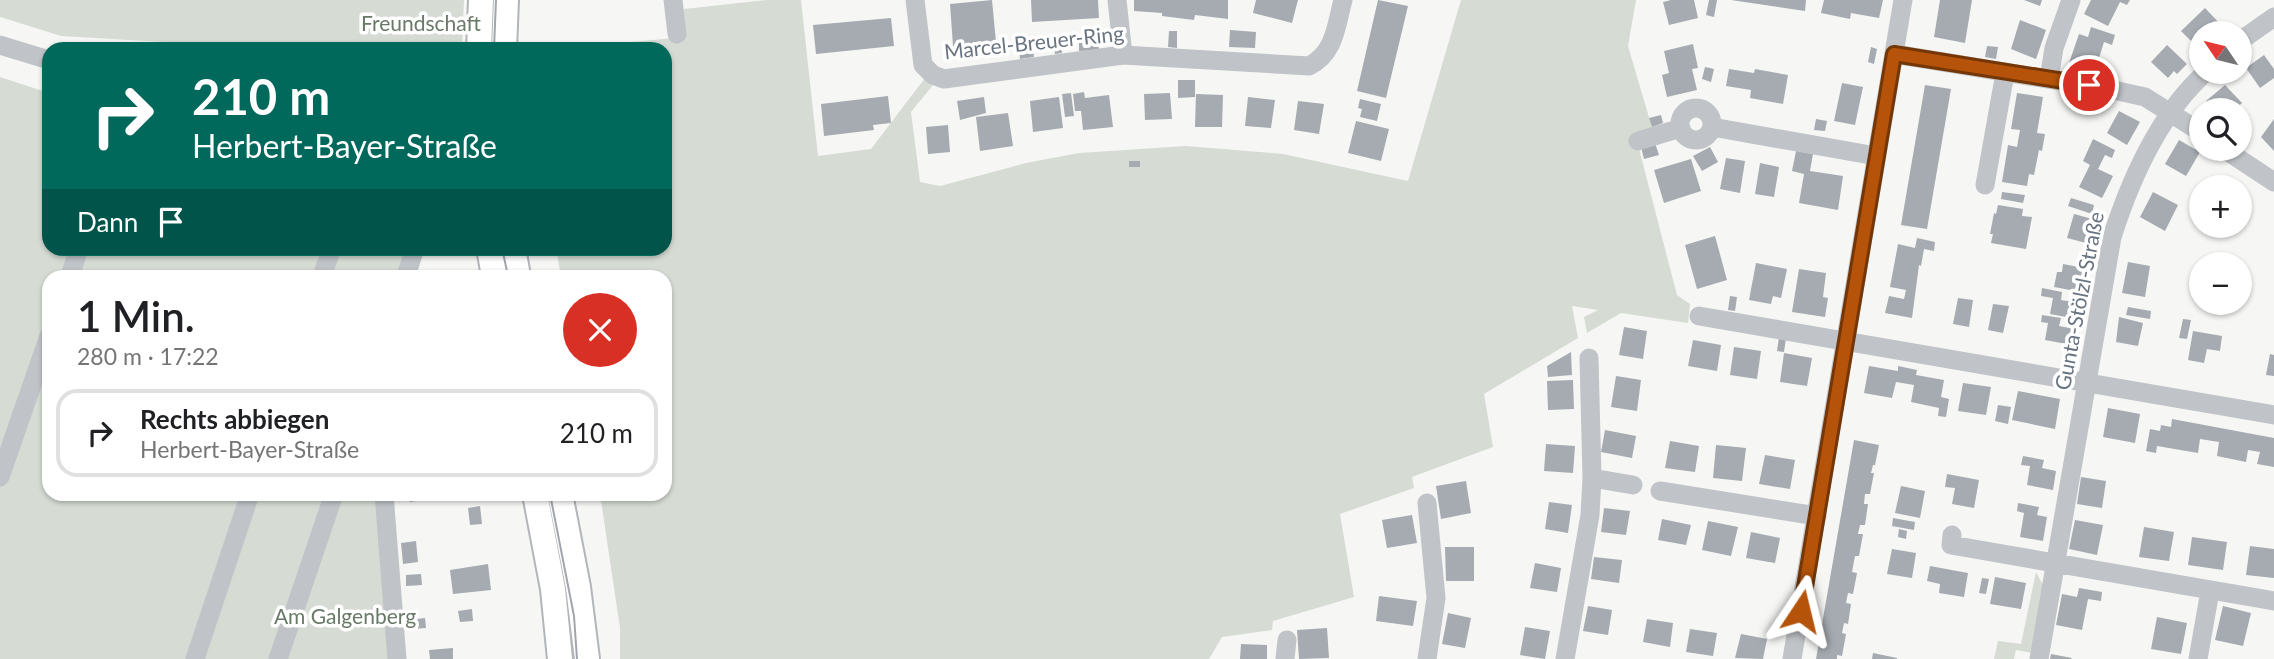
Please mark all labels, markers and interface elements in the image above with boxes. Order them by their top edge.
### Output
park label: Freundschaft [361,10,482,35]
street label: Marcel-Breuer-Ring [943,20,1125,63]
north arrow [2189,21,2252,84]
map controls [2189,21,2252,315]
pin [2059,55,2119,115]
icon: arrive [2070,66,2108,104]
text: 210 m [192,67,330,125]
icon: right [77,70,168,161]
button: search [2189,98,2252,161]
text: Herbert-Bayer-Straße [192,126,497,165]
button: + [2189,175,2252,238]
icon: arrive [152,203,190,241]
text: Dann [77,206,138,238]
street label: Gunta-Stölzl-Straße [2049,209,2108,392]
button: − [2189,252,2252,315]
text: 1 Min. [77,291,195,341]
button: close [563,293,637,367]
text: 280 m · 17:22 [77,342,219,370]
text: Rechts abbiegen [140,403,329,435]
icon: right [81,414,119,452]
text: 210 m [560,417,633,449]
text: Herbert-Bayer-Straße [140,435,359,463]
position arrow [1764,574,1838,648]
park label: Am Galgenberg [274,603,416,628]

